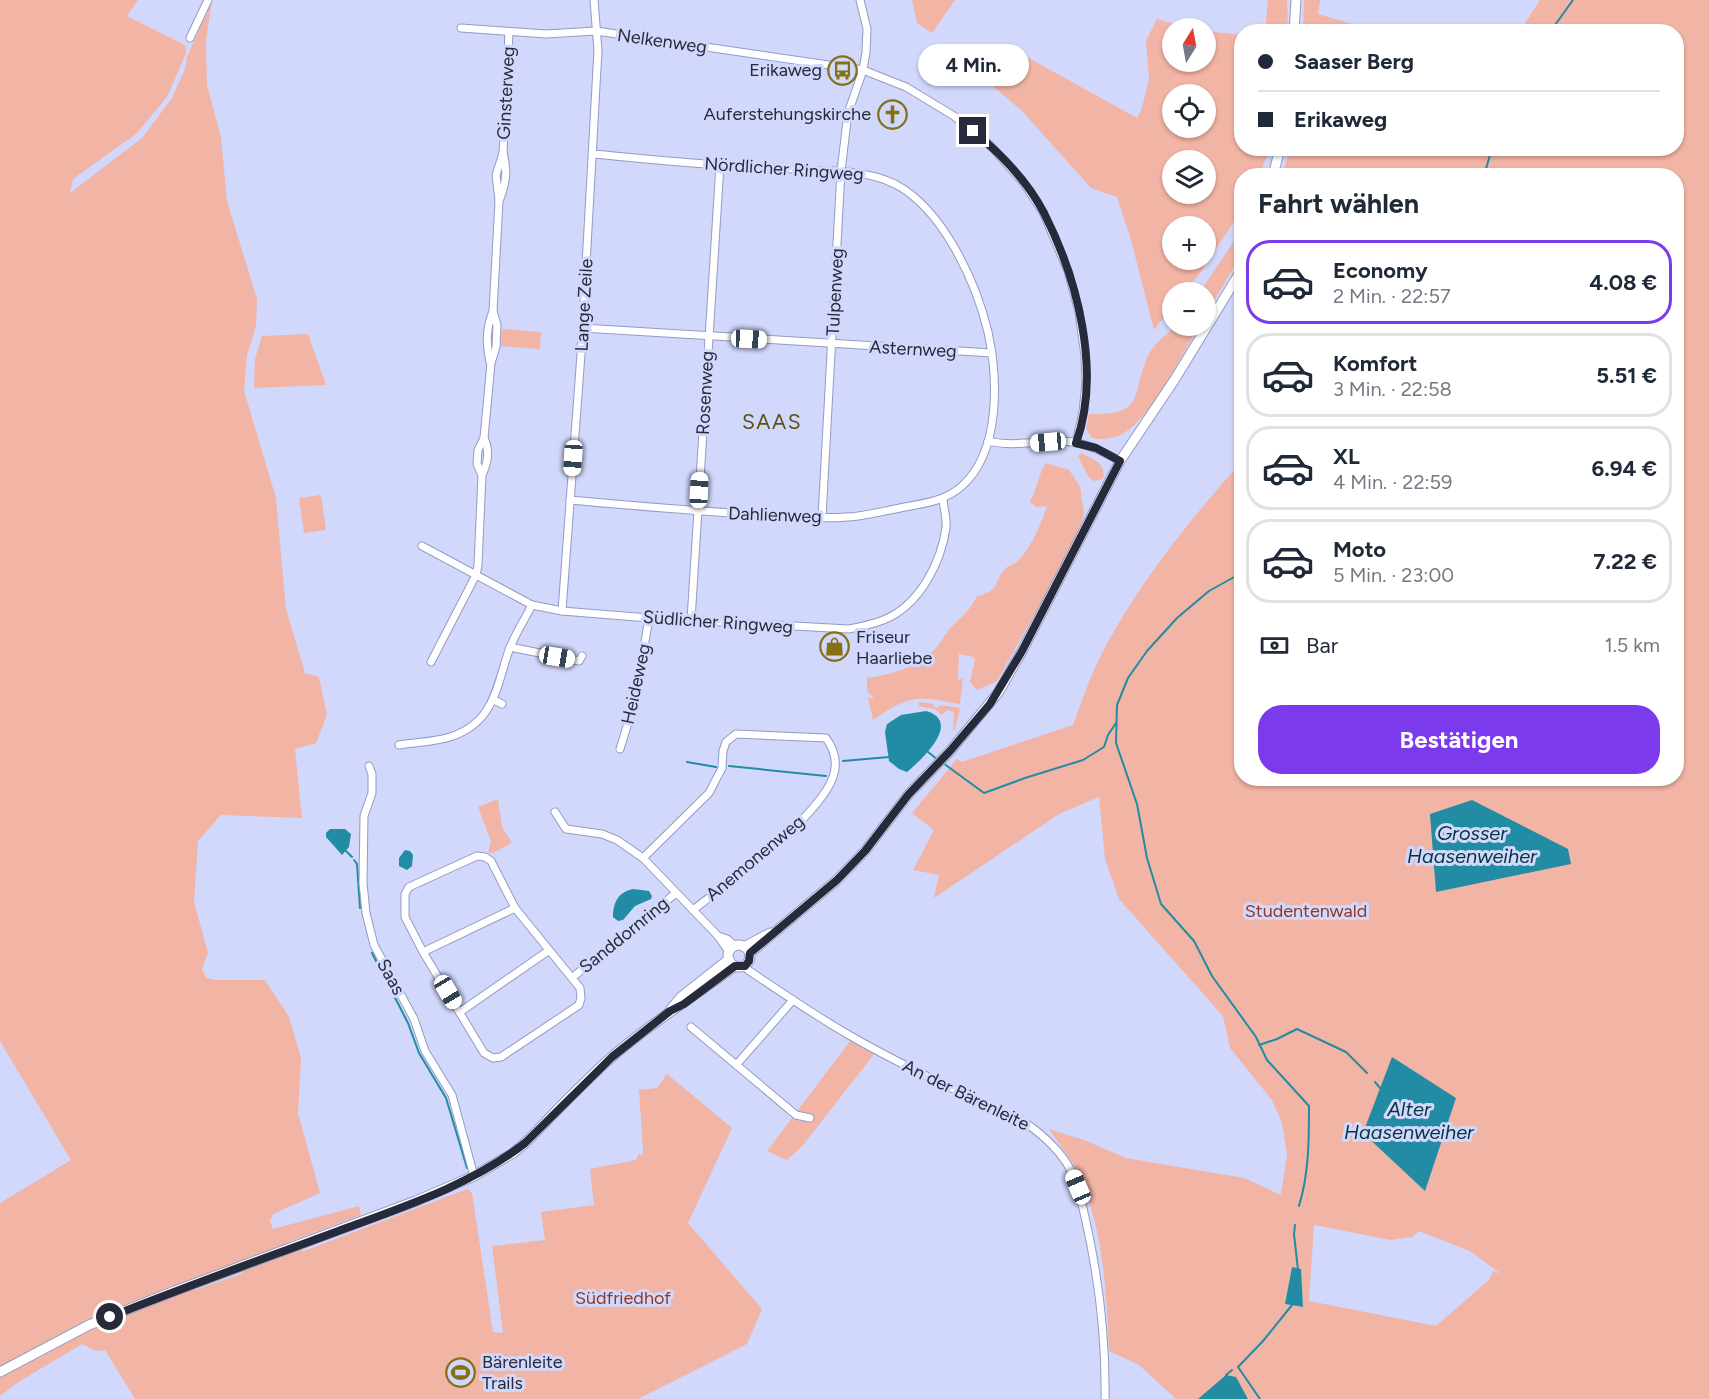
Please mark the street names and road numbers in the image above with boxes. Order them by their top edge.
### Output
street label: Nelkenweg [616,24,708,58]
street label: Ginsterweg [493,46,519,140]
street label: Nördlicher Ringweg [704,152,864,186]
street label: Tulpenweg [822,248,848,336]
street label: Lange Zeile [571,258,597,352]
street label: Asternweg [869,336,957,362]
street label: Rosenweg [692,350,718,436]
street label: Dahlienweg [728,502,822,528]
street label: Südlicher Ringweg [642,606,794,638]
street label: Heideweg [617,642,655,726]
street label: Anemonenweg [701,810,809,906]
street label: Sanddornring [575,892,673,978]
street label: Saas [372,955,410,999]
street label: An der Bärenleite [899,1055,1033,1135]

